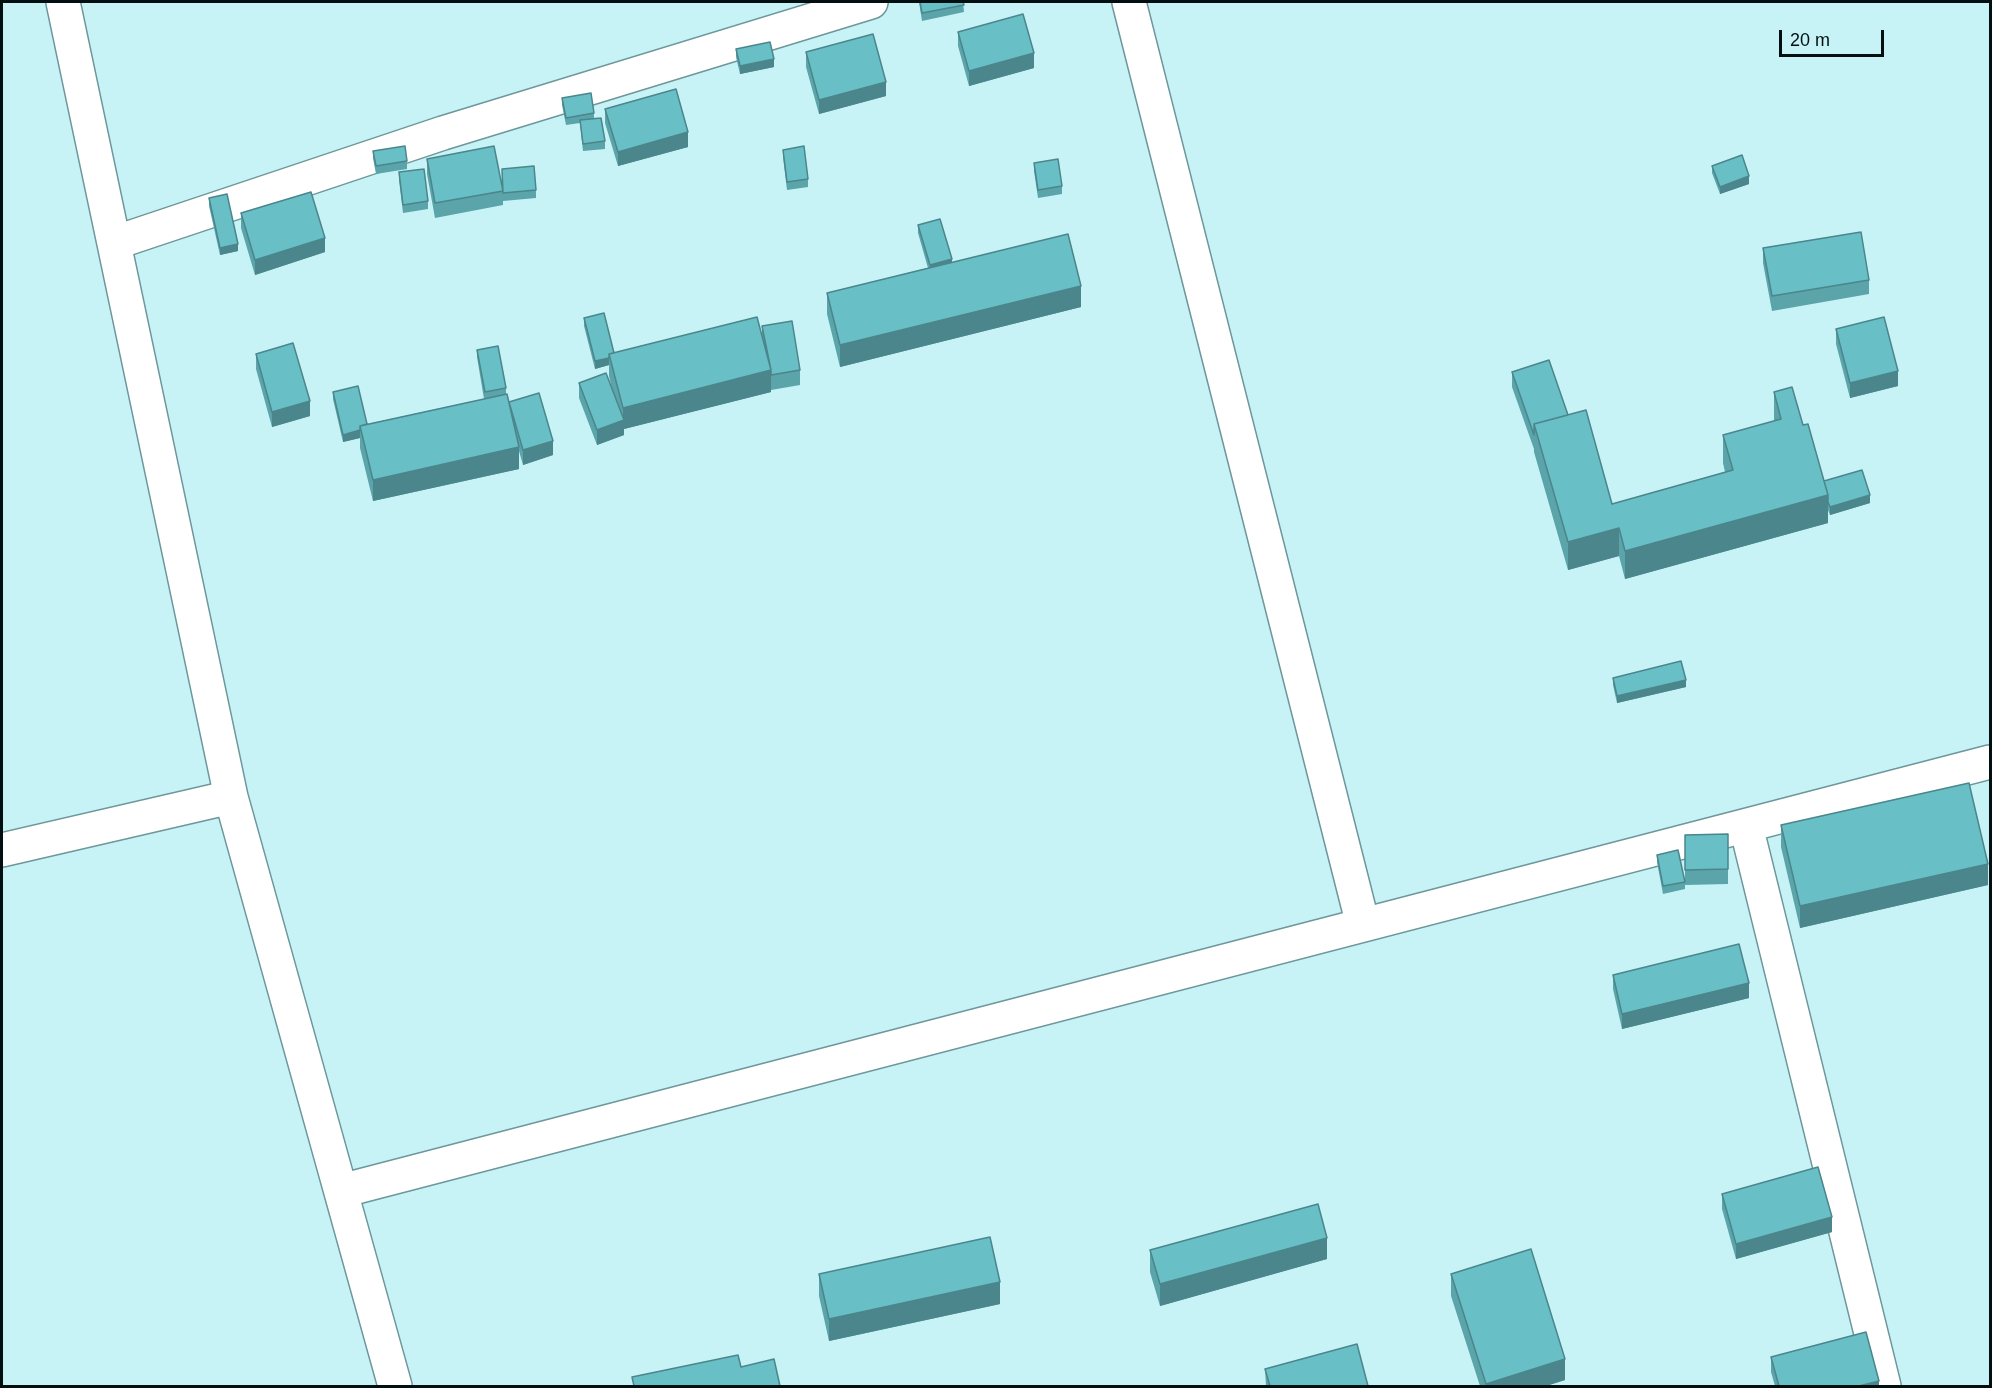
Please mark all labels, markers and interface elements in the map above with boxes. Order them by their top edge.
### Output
scale bar [1782,18,1887,56]
text: 20 m [1790,30,1830,50]

